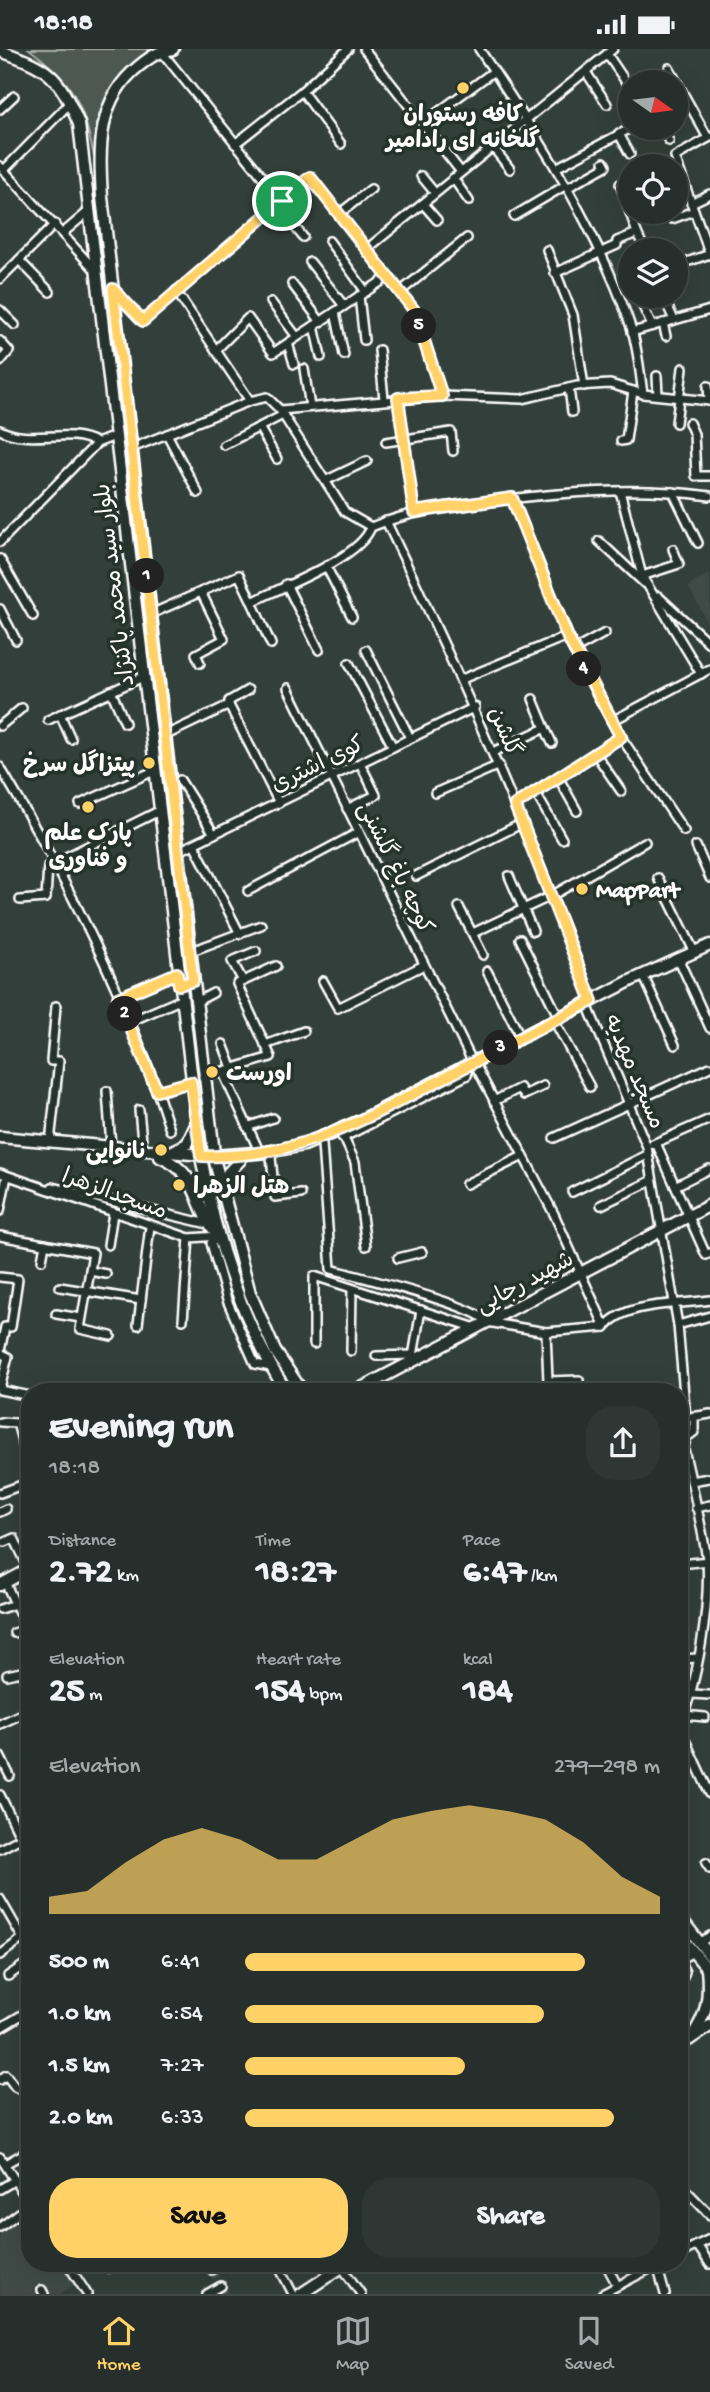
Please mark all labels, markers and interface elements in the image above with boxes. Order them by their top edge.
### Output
text: 18:18 [35,9,93,40]
north arrow [618,70,688,140]
map controls [618,70,688,308]
marker: کافه رستوران گلخانه ای رادامیر [455,80,471,96]
place label: کافه رستوران گلخانه ای رادامیر [384,101,540,156]
button: locate [618,154,688,224]
pin [252,171,312,231]
icon: arrive [263,182,301,220]
button: layers [618,238,688,308]
pin: 5 [402,309,436,343]
text: 5 [414,314,424,337]
street label: بلوار سید محمد پاکنژاد [91,482,142,687]
pin: 1 [130,559,164,593]
text: 1 [143,564,150,587]
pin: 4 [566,651,602,687]
text: 4 [579,657,588,680]
street label: گلشن [480,702,528,761]
street label: کوی اشتری [267,732,370,800]
place label: پیتزاگل سرخ [23,749,135,780]
marker: پیتزاگل سرخ [141,755,157,771]
street label: کوچه باغ گلشنی [350,797,440,939]
marker: پارک علم و فناوری [80,799,96,815]
place label: پارک علم و فناوری [44,822,132,875]
place label: MapPart [596,879,682,906]
marker: MapPart [574,881,590,897]
pin: 2 [108,997,142,1031]
text: 2 [120,1002,129,1025]
street label: مسجد مهدیه [597,1011,669,1134]
pin: 3 [484,1031,518,1065]
text: 3 [496,1036,505,1059]
place label: اورست [226,1062,292,1089]
marker: اورست [204,1064,220,1080]
place label: نانوایی [86,1140,147,1167]
marker: نانوایی [153,1142,169,1158]
street label: مسجدالزهرا [57,1164,170,1227]
place label: هتل الزهرا [193,1175,289,1202]
marker: هتل الزهرا [171,1177,187,1193]
street label: شهید رجایی [472,1247,579,1321]
button: share [586,1406,660,1480]
text: Evening run [49,1407,233,1451]
text: 18:18 [49,1455,100,1482]
text: Distance [49,1530,116,1553]
text: Time [256,1530,291,1553]
text: Pace [463,1530,500,1553]
text: 2.72 [49,1553,113,1594]
text: 18:27 [256,1553,336,1594]
text: 6:47 [463,1553,527,1594]
text: km [113,1565,139,1588]
text: /km [527,1565,558,1588]
text: Elevation [49,1649,125,1672]
text: Heart rate [256,1649,341,1672]
text: kcal [463,1649,493,1672]
text: 25 [49,1672,85,1713]
text: 154 [256,1672,305,1713]
text: 184 [463,1672,513,1713]
text: m [85,1684,103,1707]
text: bpm [305,1684,342,1707]
text: Elevation [49,1754,140,1781]
text: 279–298 m [554,1754,660,1781]
text: 500 m [49,1949,109,1976]
text: 6:41 [161,1949,200,1976]
text: 1.0 km [49,2001,111,2028]
text: 6:54 [161,2001,203,2028]
text: 1.5 km [49,2053,110,2080]
text: 7:27 [161,2053,203,2080]
text: 2.0 km [49,2105,113,2132]
text: 6:33 [161,2105,204,2132]
button: Save [49,2178,348,2258]
button: Share [362,2178,660,2258]
tab: Home [97,2312,141,2377]
tab: Map [334,2312,372,2377]
tab: Saved [565,2312,613,2377]

